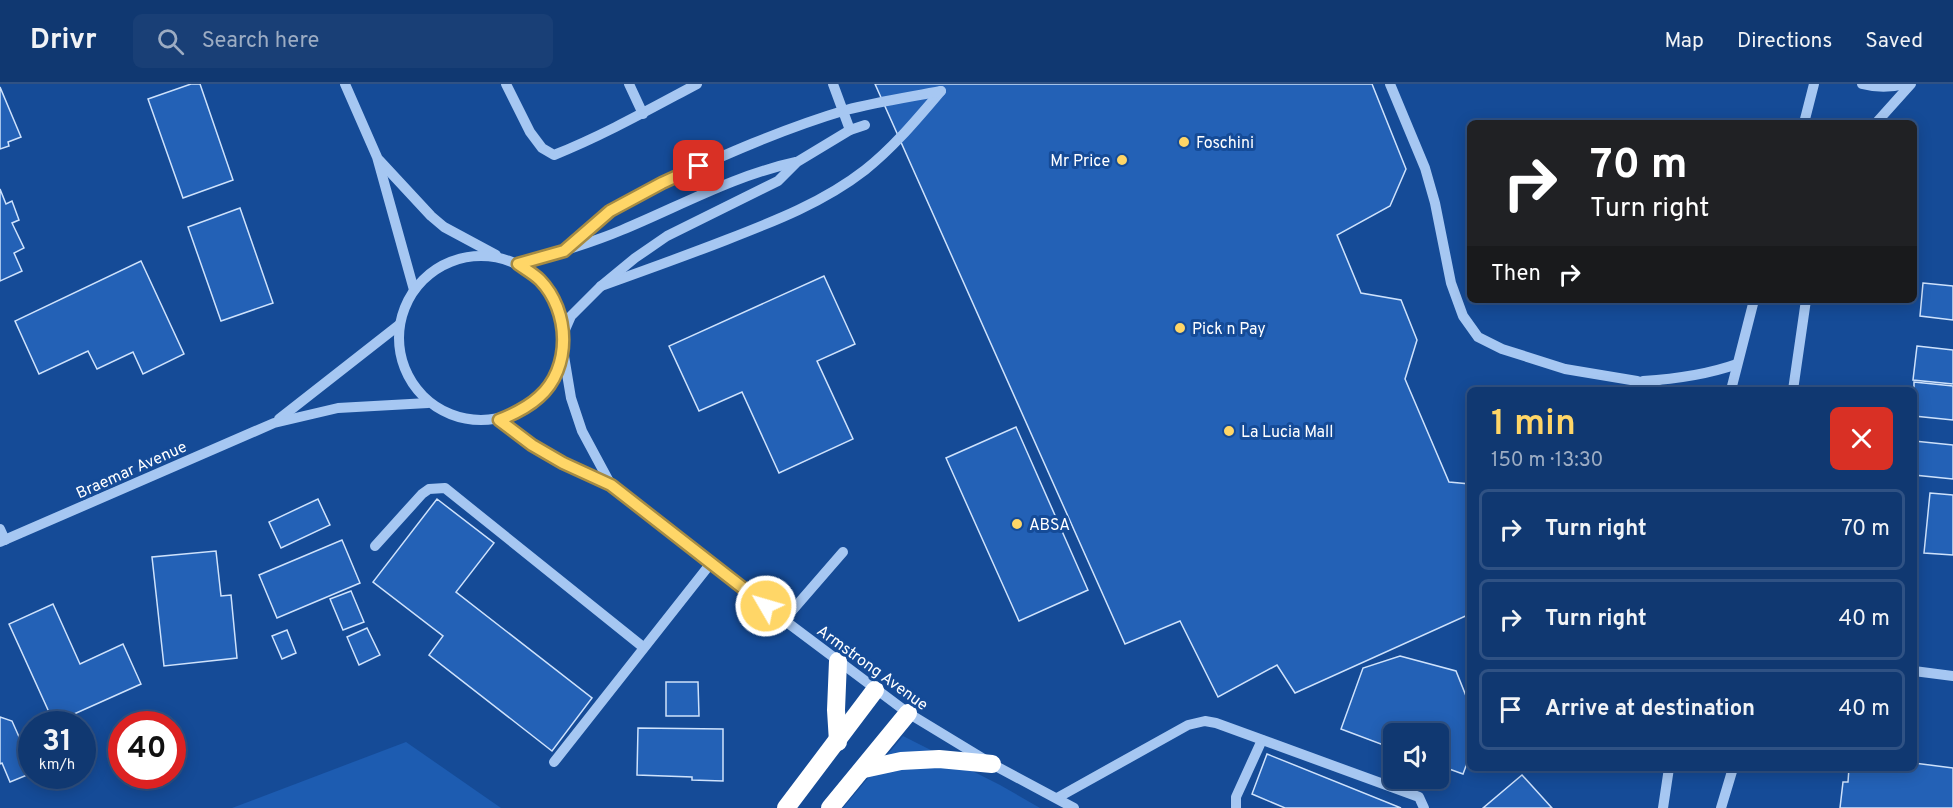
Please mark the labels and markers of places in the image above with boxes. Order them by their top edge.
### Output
place label: Foschini [1196,134,1254,154]
marker: Foschini [1177,135,1191,149]
pin [673,140,724,191]
place label: Mr Price [1050,152,1110,172]
marker: Mr Price [1115,153,1129,167]
place label: Pick n Pay [1192,320,1266,340]
marker: Pick n Pay [1173,321,1187,335]
place label: La Lucia Mall [1241,423,1333,443]
marker: La Lucia Mall [1222,424,1236,438]
place label: ABSA [1029,516,1070,536]
marker: ABSA [1010,517,1024,531]

